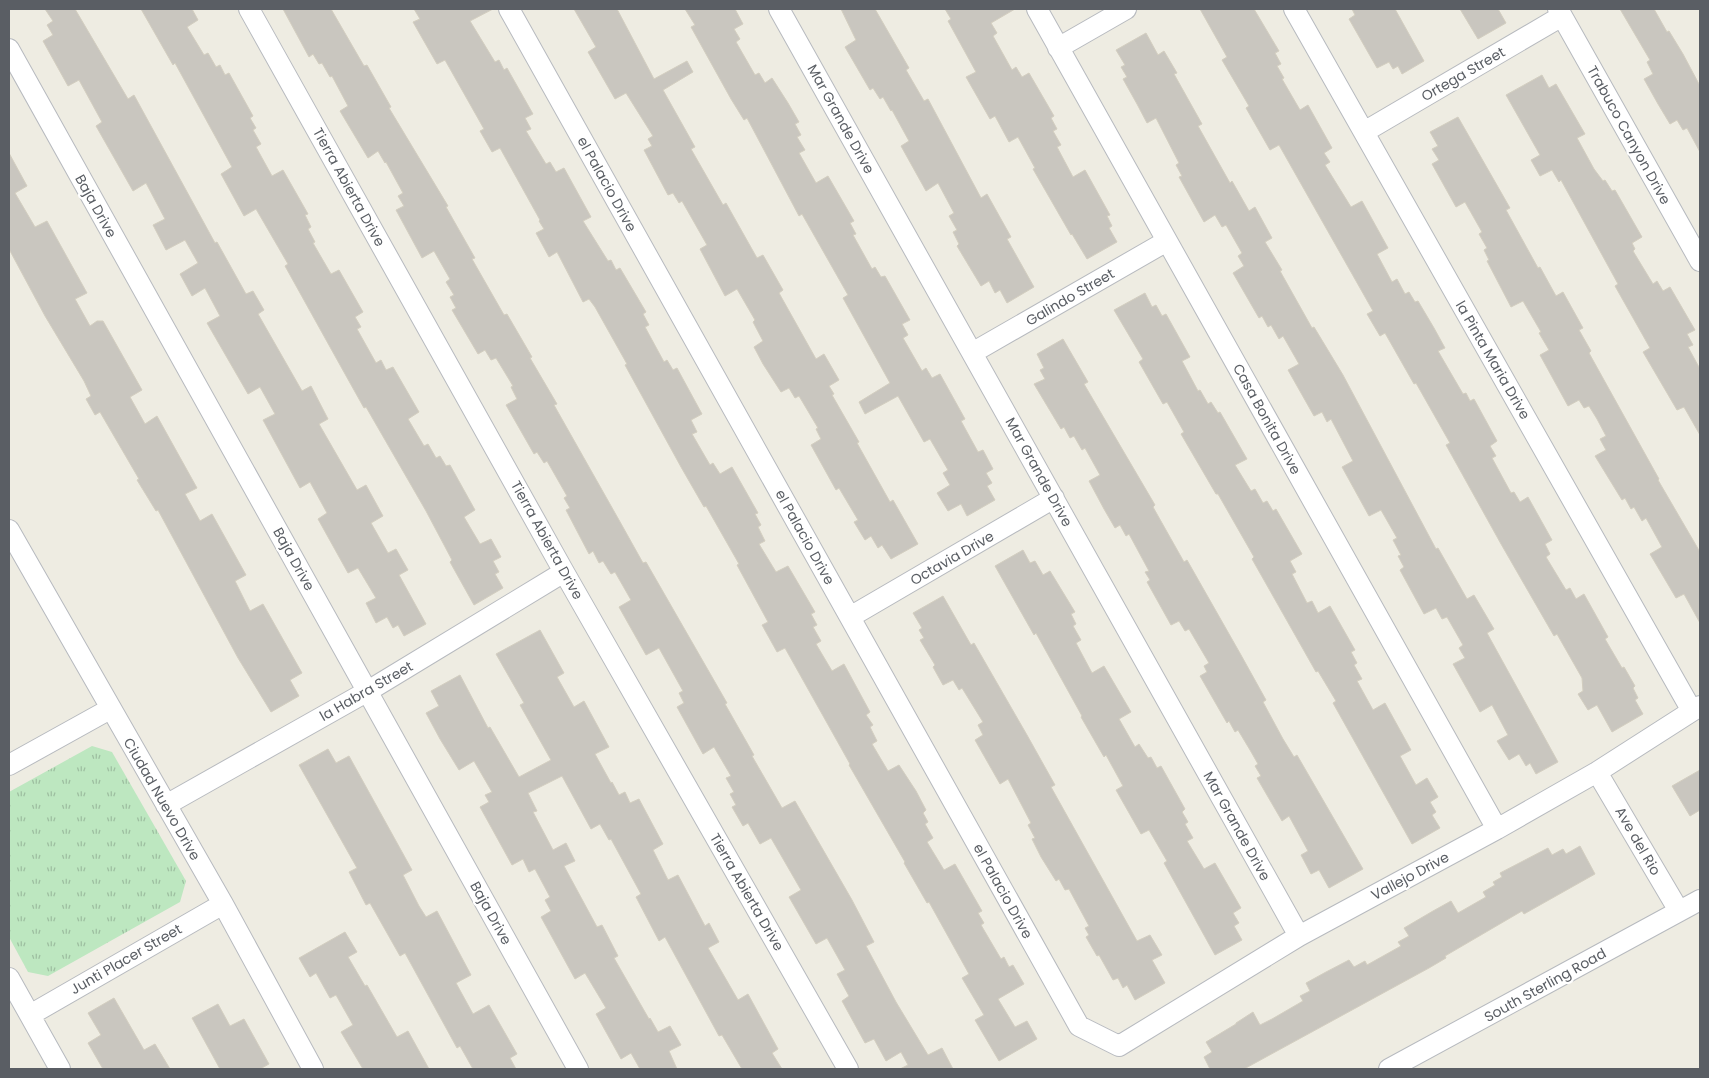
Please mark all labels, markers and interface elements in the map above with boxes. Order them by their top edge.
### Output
street label: Ortega Street [1417,42,1509,106]
street label: Mar Grande Drive [803,61,879,177]
street label: Trabuco Canyon Drive [1582,62,1676,208]
street label: Tierra Abierta Drive [308,124,390,250]
street label: el Palacio Drive [573,133,642,236]
street label: Baja Drive [70,171,122,242]
street label: Galindo Street [1022,263,1118,331]
street label: la Pinta Maria Drive [1451,297,1535,423]
street label: Casa Bonita Drive [1228,360,1306,478]
street label: Mar Grande Drive [1001,414,1077,530]
street label: Tierra Abierta Drive [506,477,588,603]
street label: el Palacio Drive [771,486,840,589]
street label: Baja Drive [268,524,320,595]
street label: Octavia Drive [906,526,998,590]
street label: la Habra Street [316,656,416,726]
street label: Ciudad Nuevo Drive [119,734,205,864]
street label: Mar Grande Drive [1199,768,1275,884]
street label: Ave del Rio [1610,803,1666,879]
street label: Tierra Abierta Drive [705,829,789,955]
street label: el Palacio Drive [969,840,1038,943]
street label: Vallejo Drive [1367,847,1453,905]
street label: Baja Drive [465,878,517,949]
street label: Junti Placer Street [67,919,185,999]
street label: South Sterling Road [1480,943,1610,1027]

